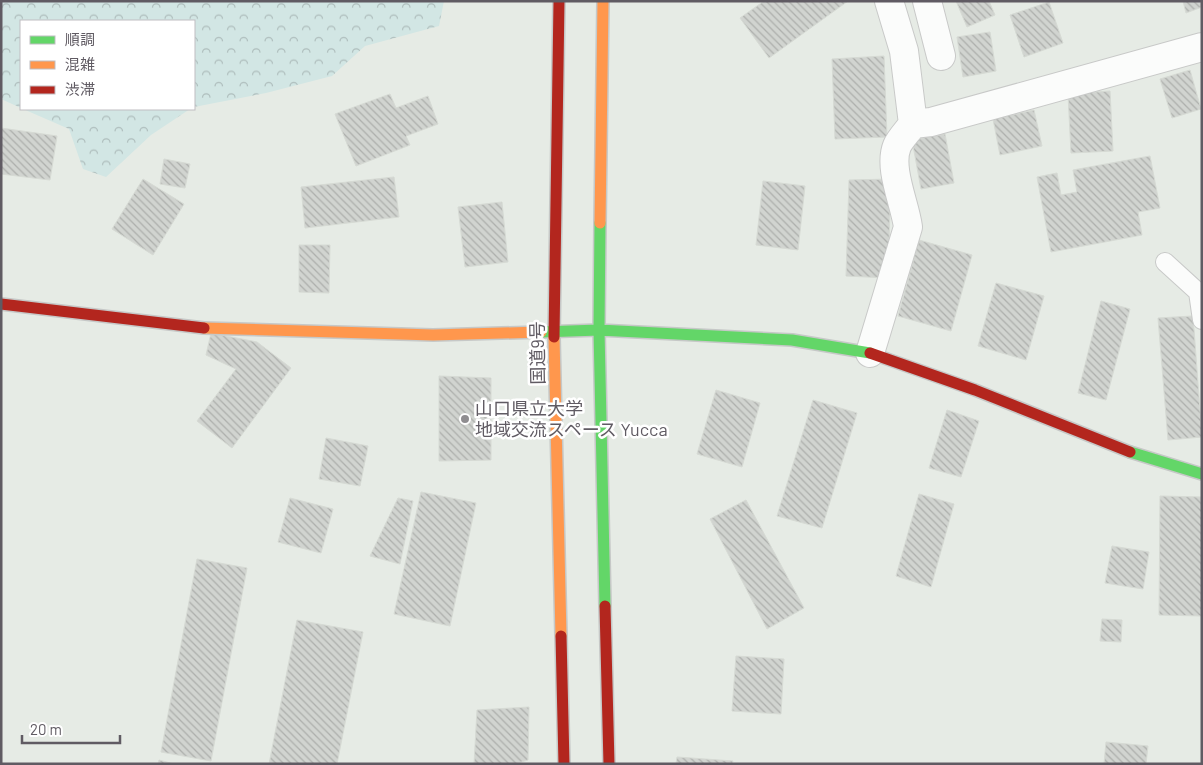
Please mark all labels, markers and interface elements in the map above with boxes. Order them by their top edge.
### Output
legend [20,20,195,110]
text: 順調 [65,30,95,48]
text: 混雑 [65,55,95,73]
text: 渋滞 [65,80,95,98]
street label: 国道9号 [525,321,549,385]
place label: 山口県立大学 地域交流スペース Yucca [475,397,668,440]
marker: 山口県立大学 地域交流スペース Yucca [459,413,471,425]
scale bar [22,712,120,744]
text: 20 m [30,720,62,738]

